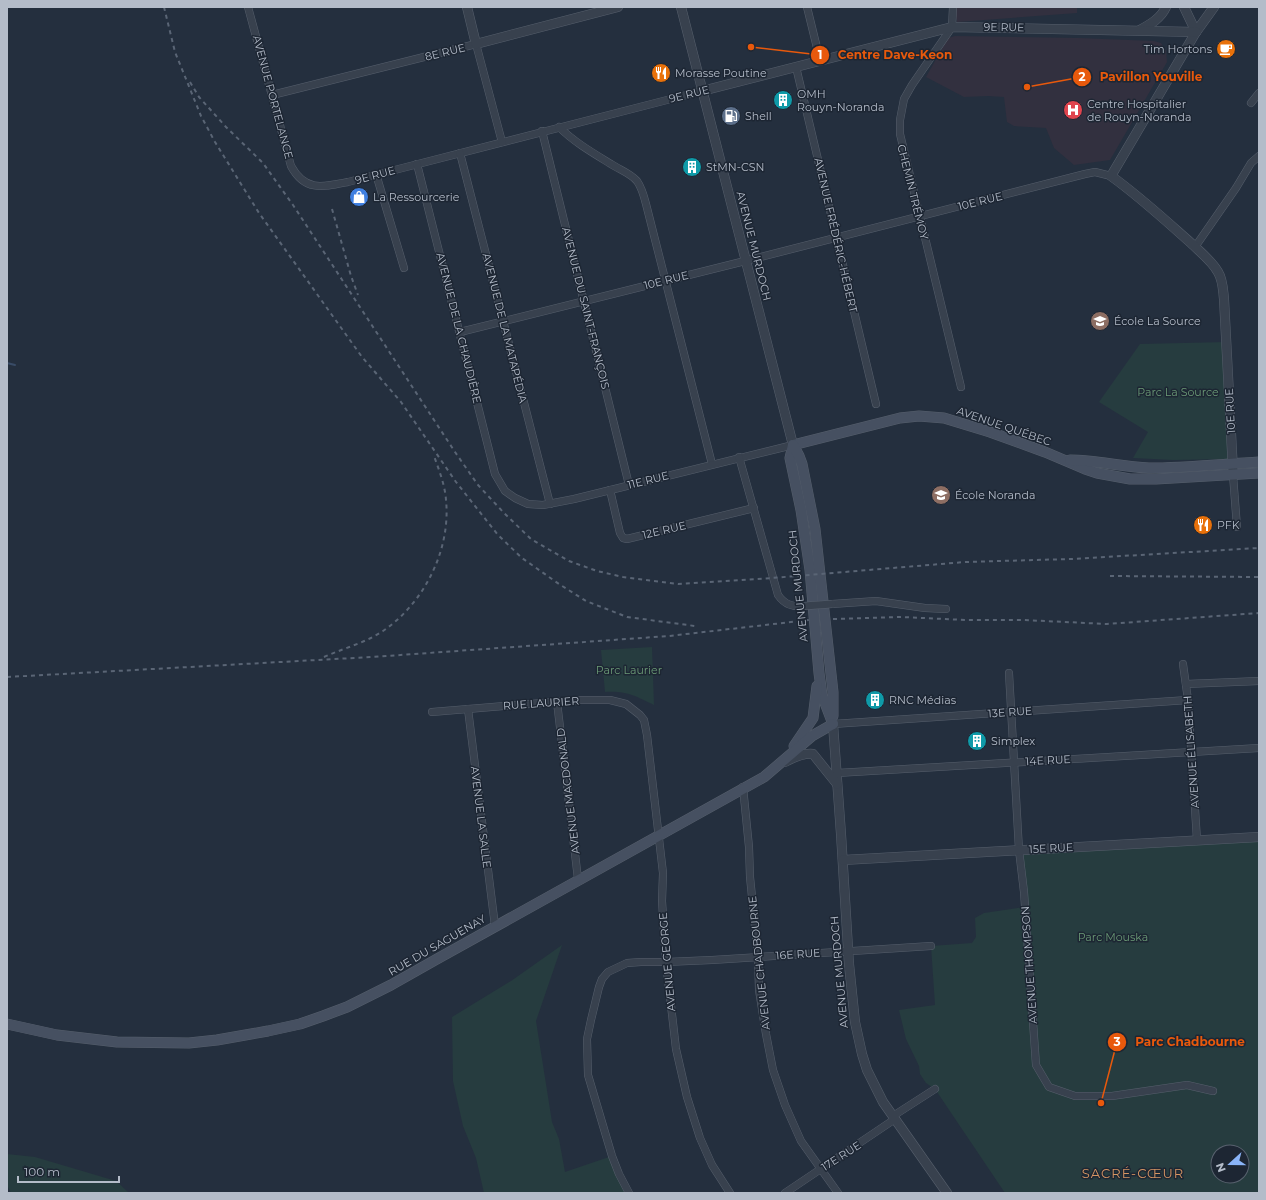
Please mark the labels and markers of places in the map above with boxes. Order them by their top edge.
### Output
cafe icon: Tim Hortons [1215,38,1237,60]
place label: Tim Hortons [1144,42,1213,56]
callout: Centre Dave-Keon [810,43,960,67]
restaurant icon: Morasse Poutine [650,62,672,84]
callout: Pavillon Youville [1072,65,1210,89]
place label: Morasse Poutine [675,66,767,80]
place label: OMH Rouyn-Noranda [797,87,884,114]
building icon: OMH Rouyn-Noranda [772,89,794,111]
place label: Centre Hospitalier de Rouyn-Noranda [1087,97,1191,124]
hospital icon: Centre Hospitalier de Rouyn-Noranda [1062,99,1084,121]
fuel station icon: Shell [720,105,742,127]
place label: Shell [745,109,772,123]
building icon: StMN-CSN [681,156,703,178]
place label: StMN-CSN [706,160,764,174]
shop icon: La Ressourcerie [348,186,370,208]
place label: La Ressourcerie [373,190,460,204]
school or university icon: École La Source [1089,310,1111,332]
place label: École La Source [1114,314,1201,328]
school or university icon: École Noranda [930,484,952,506]
place label: École Noranda [955,488,1035,502]
restaurant icon: PFK [1192,514,1214,536]
place label: PFK [1217,518,1240,532]
building icon: RNC Médias [864,689,886,711]
place label: RNC Médias [889,693,957,707]
building icon: Simplex [966,730,988,752]
place label: Simplex [991,734,1035,748]
callout: Parc Chadbourne [1107,1030,1252,1054]

